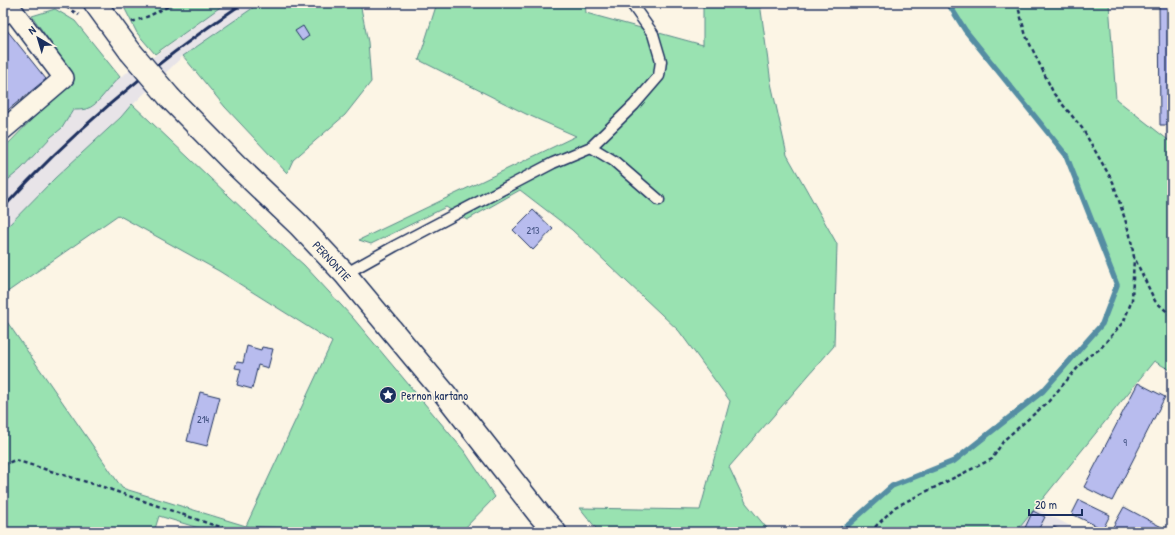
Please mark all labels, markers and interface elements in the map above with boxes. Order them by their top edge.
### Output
north arrow [18,18,58,58]
text: N [25,23,39,37]
house number: 213 [527,224,540,237]
street label: PERNONTIE [309,237,356,285]
place icon: Pernon kartano [378,385,398,405]
place label: Pernon kartano [401,387,468,404]
house number: 214 [197,413,209,426]
house number: 9 [1123,436,1127,449]
scale bar [1029,491,1082,517]
text: 20 m [1035,496,1057,513]

